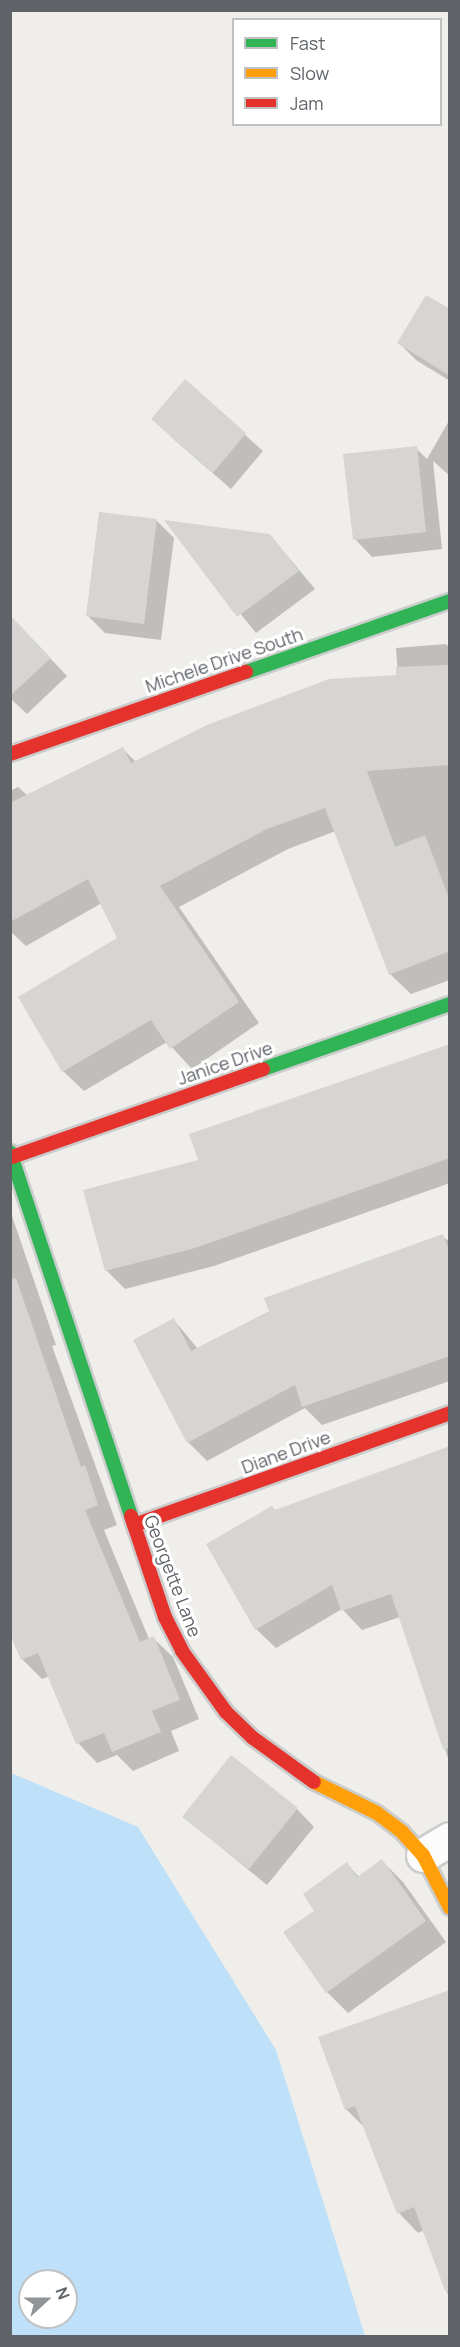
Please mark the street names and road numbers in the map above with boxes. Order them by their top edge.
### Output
street label: Michele Drive South [143,623,305,697]
street label: Janice Drive [175,1037,275,1089]
street label: Diane Drive [239,1426,333,1478]
street label: Georgette Lane [140,1512,206,1640]

